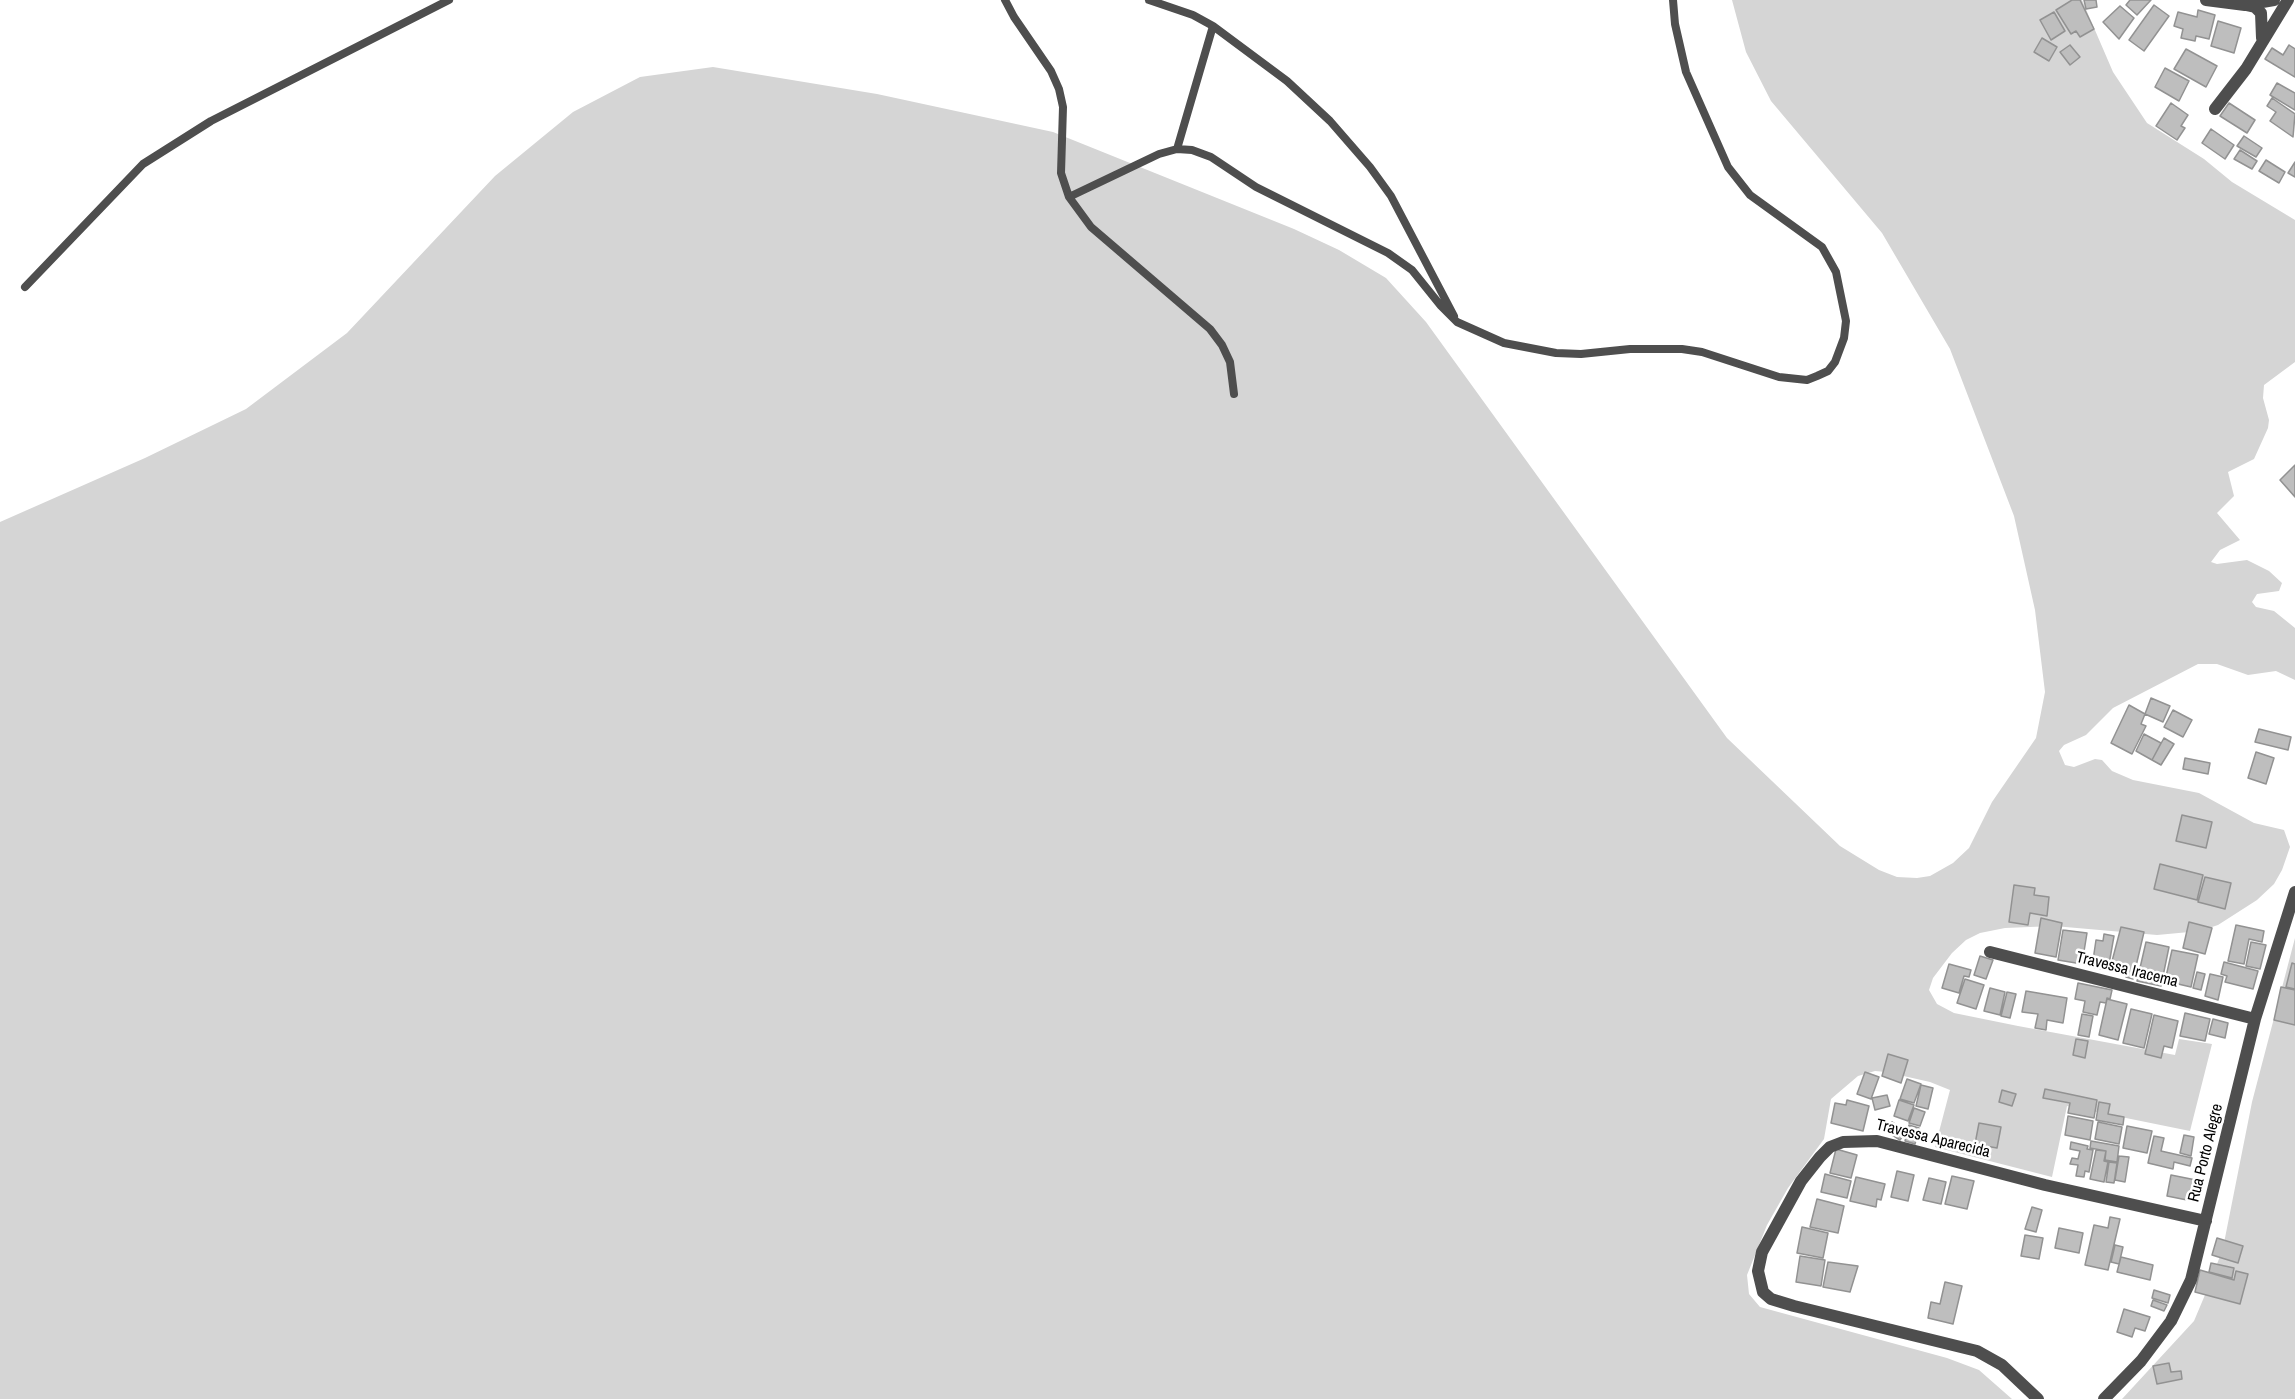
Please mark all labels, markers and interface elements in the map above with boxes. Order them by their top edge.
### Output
street label: Travessa Iracema [2074,948,2180,992]
street label: Rua Porto Alegre [2185,1102,2227,1204]
street label: Travessa Aparecida [1874,1116,1992,1162]

